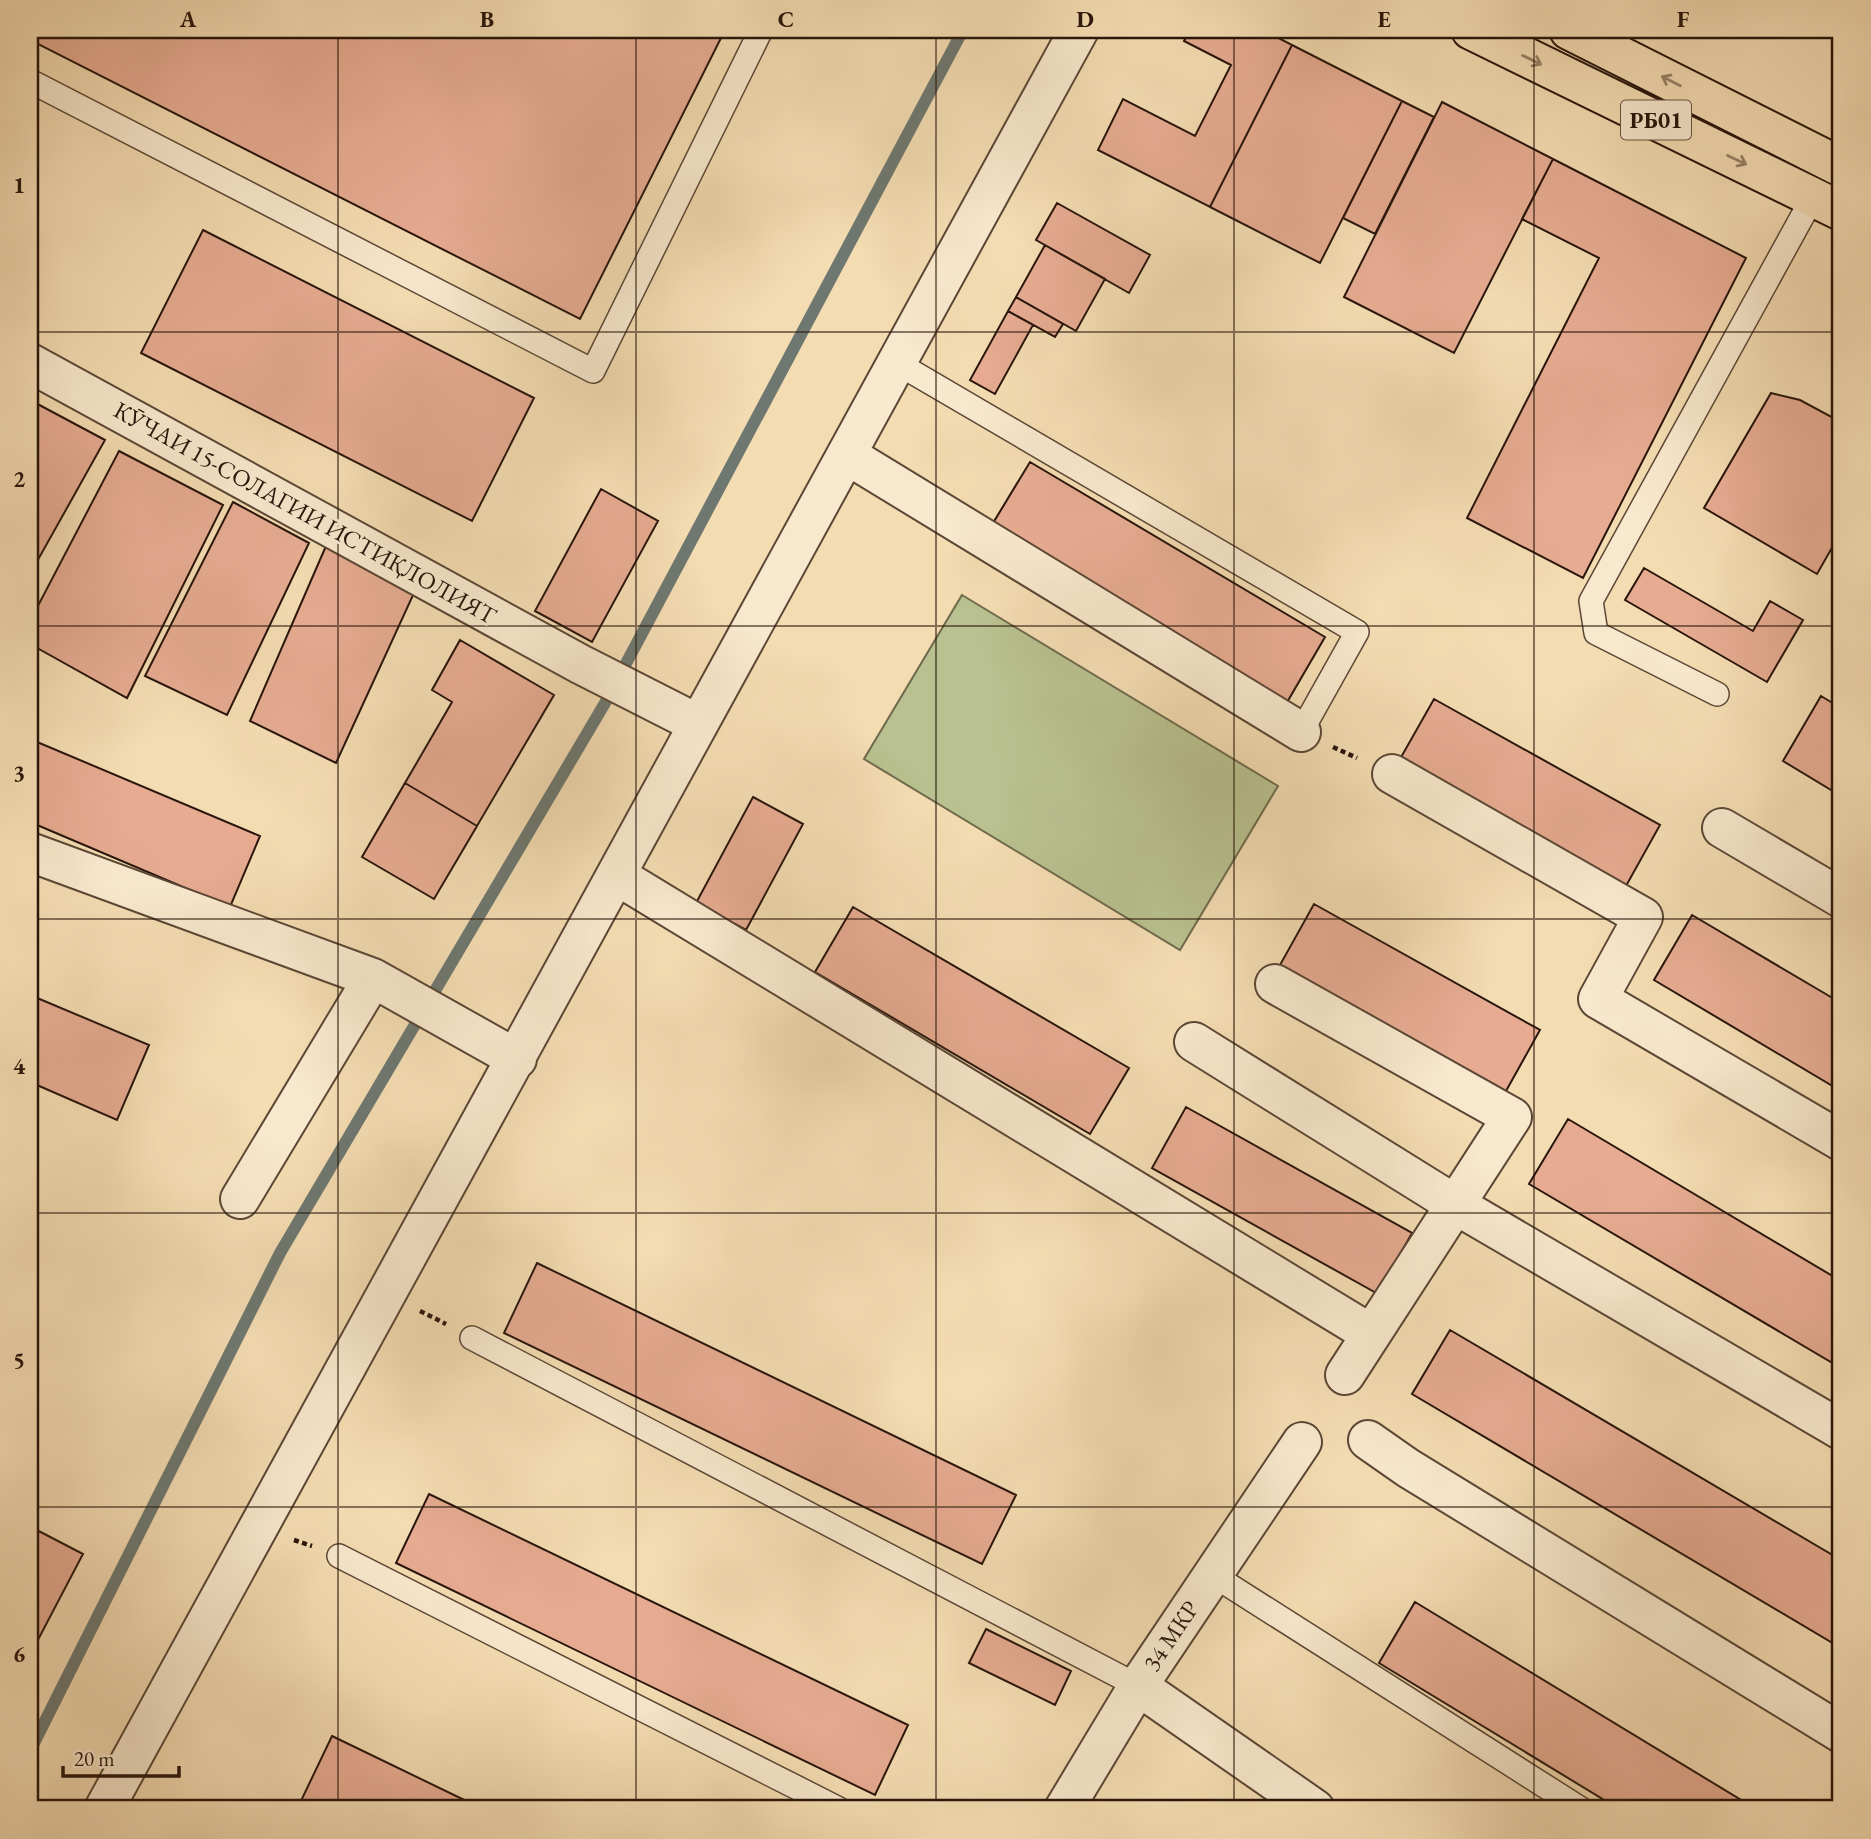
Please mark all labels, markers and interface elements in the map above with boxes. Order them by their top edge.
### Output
text: A [179,4,197,34]
text: B [480,4,494,34]
text: C [778,4,794,34]
text: D [1076,4,1094,34]
text: E [1377,4,1391,34]
text: F [1677,4,1690,34]
one-way arrow [1521,53,1542,67]
one-way arrow [1661,74,1682,88]
road number: РБ01 [1621,100,1691,140]
one-way arrow [1726,153,1747,167]
text: 1 [13,170,25,200]
street label: КӮЧАИ 15-СОЛАГИИ ИСТИҚЛОЛИЯТ [108,394,503,631]
text: 2 [13,464,25,494]
text: 3 [13,758,25,788]
text: 4 [13,1051,26,1081]
text: 5 [13,1345,25,1375]
street label: 34 МКР [1136,1594,1205,1677]
text: 6 [13,1639,25,1669]
scale bar [63,1734,178,1778]
text: 20 m [74,1745,115,1772]

